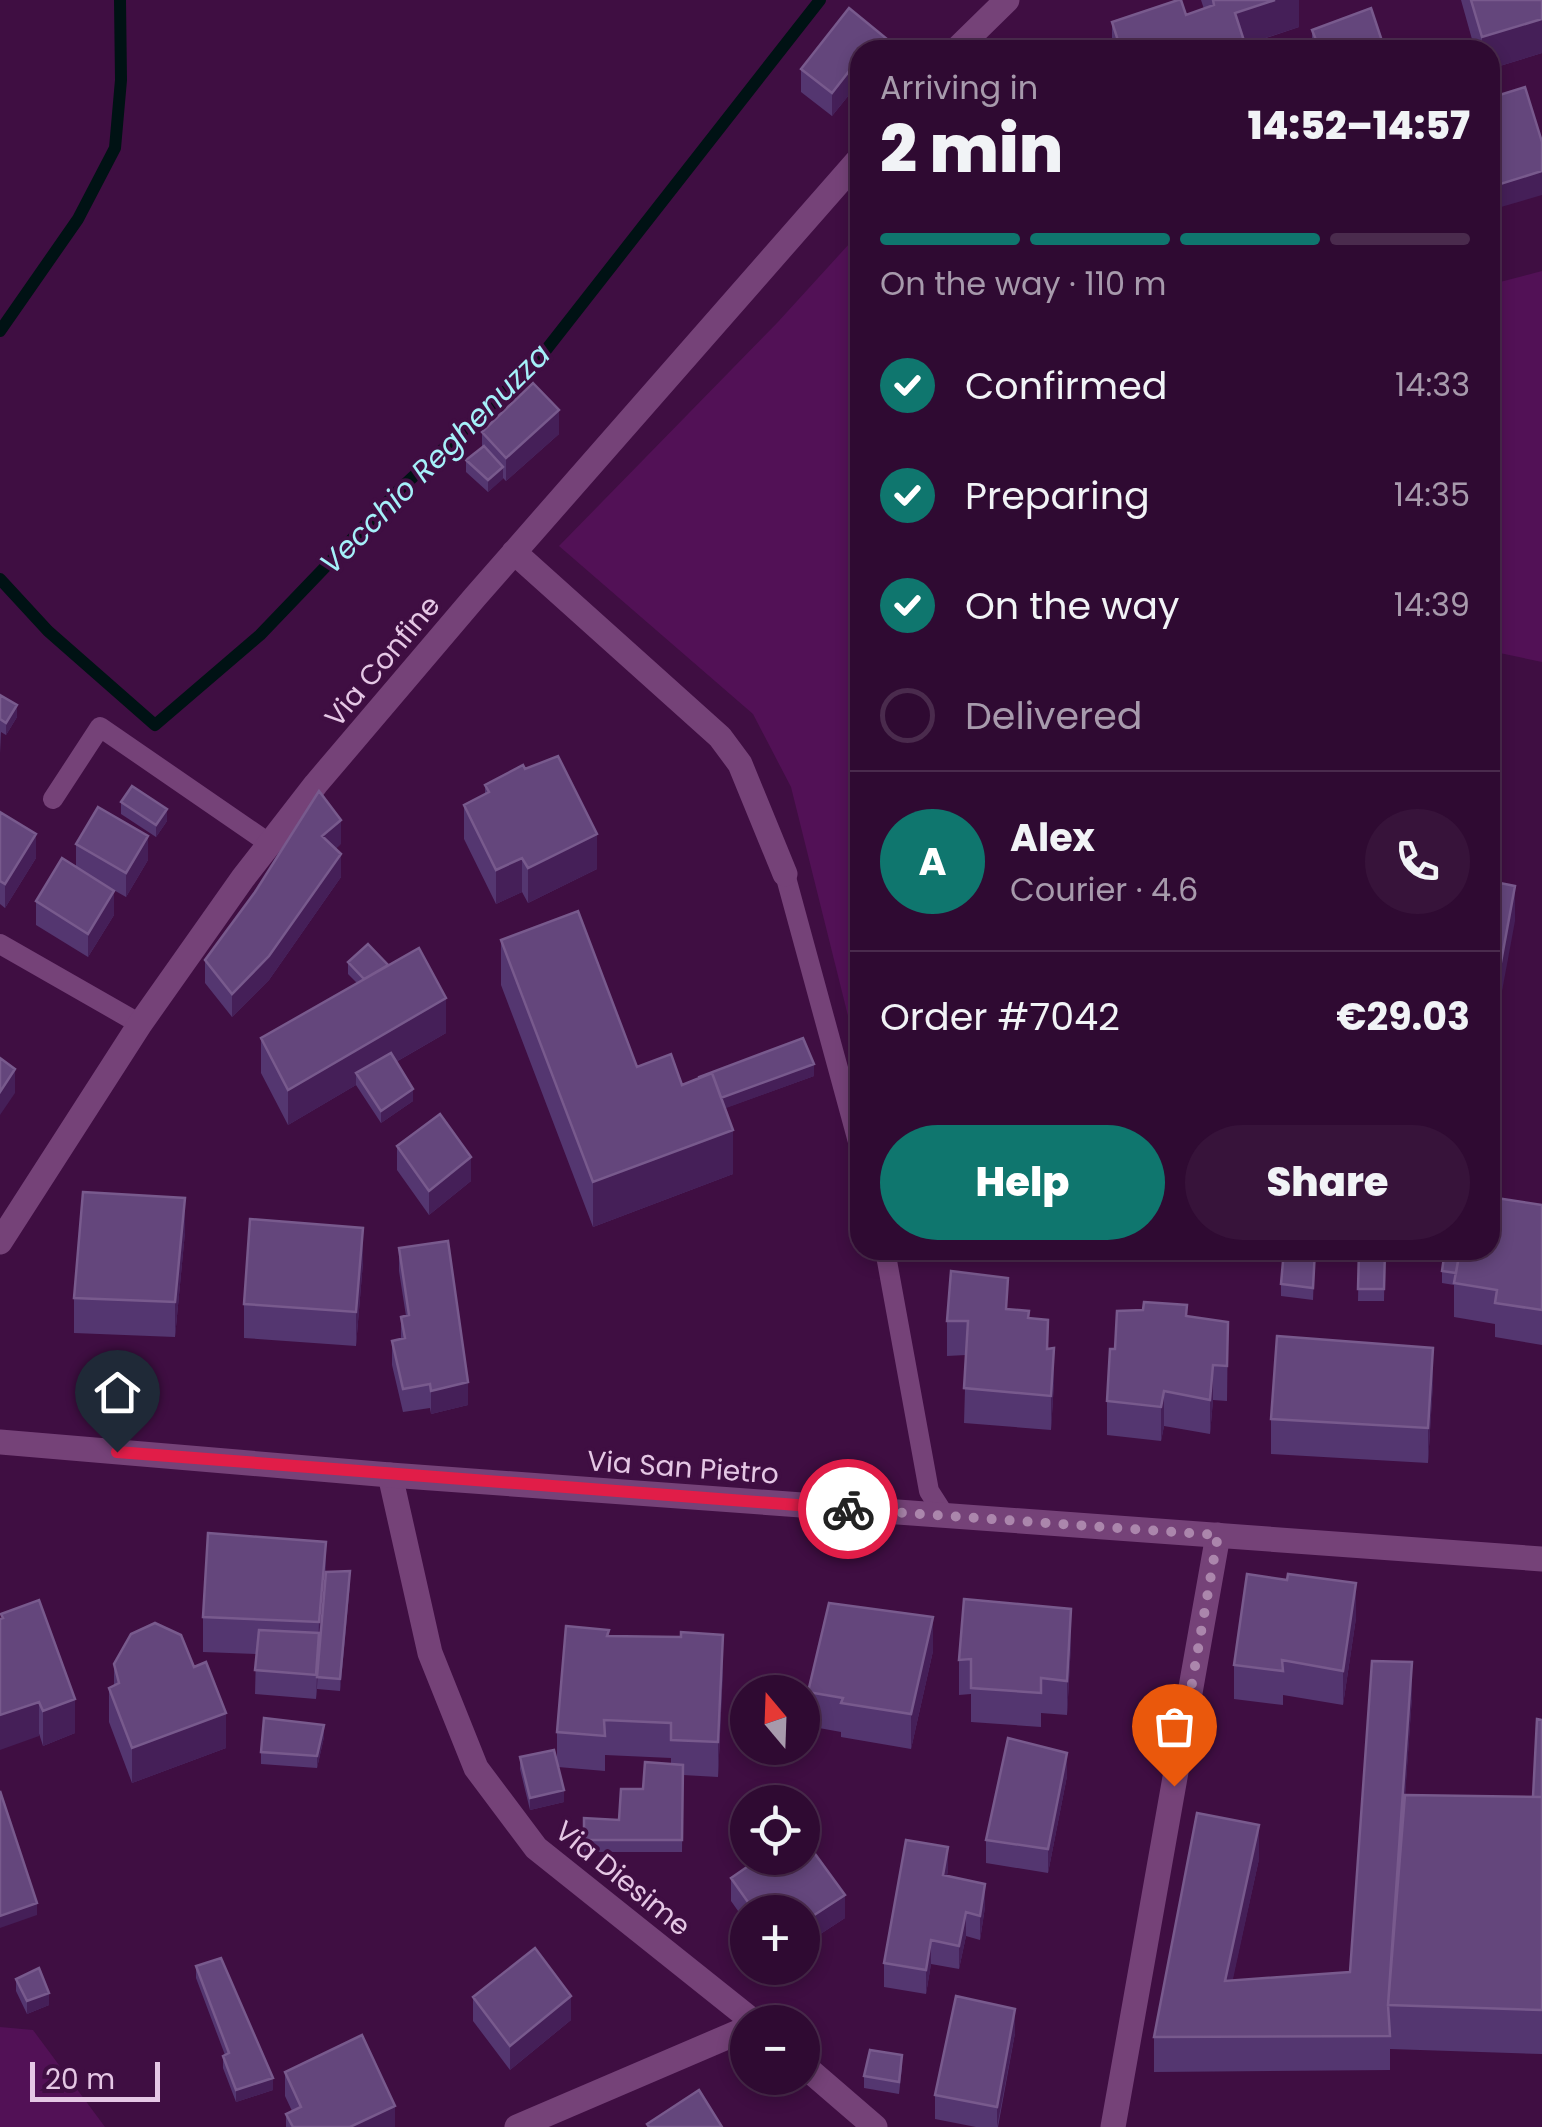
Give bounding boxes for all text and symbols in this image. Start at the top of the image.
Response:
text: Arriving in [880,65,1038,110]
text: 14:52–14:57 [1248,99,1470,152]
text: 2 min [880,104,1063,195]
text: On the way · 110 m [880,261,1167,306]
water label: Vecchio Reghenuzza [310,334,560,584]
icon: check [880,358,935,413]
text: Confirmed [965,359,1167,412]
text: 14:33 [1395,362,1470,407]
icon: check [880,468,935,523]
text: Preparing [965,469,1150,522]
text: 14:35 [1394,472,1470,517]
icon: check [880,578,935,633]
text: On the way [965,579,1179,632]
text: 14:39 [1394,582,1470,627]
street label: Via Confine [316,587,449,736]
text: Delivered [965,689,1142,742]
button: phone [1365,809,1470,914]
text: Alex [1010,811,1095,864]
text: A [918,835,947,888]
text: Courier · 4.6 [1010,867,1198,912]
text: Order #7042 [880,990,1120,1043]
text: €29.03 [1336,990,1470,1043]
button: Help [880,1125,1165,1240]
button: Share [1185,1125,1470,1240]
pin [75,1350,160,1453]
icon: home [90,1365,145,1420]
street label: Via San Pietro [586,1441,780,1494]
courier [798,1459,898,1559]
icon: bike [821,1482,876,1537]
north arrow [730,1675,820,1765]
map controls [730,1675,820,2095]
pin [1132,1684,1217,1787]
icon: bag [1147,1699,1202,1754]
button: locate [730,1785,820,1875]
street label: Via Diesime [547,1812,699,1945]
button: + [730,1895,820,1985]
button: − [730,2005,820,2095]
scale bar [30,2057,160,2102]
text: 20 m [45,2060,115,2099]

